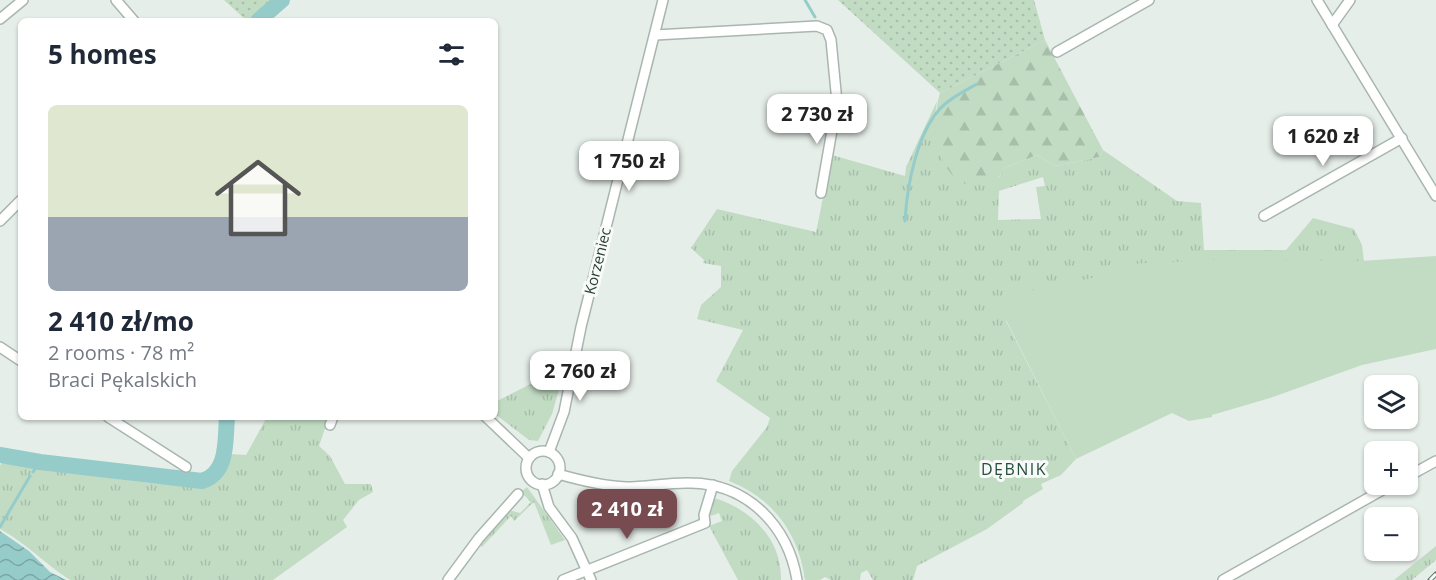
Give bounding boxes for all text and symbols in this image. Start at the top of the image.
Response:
text: 5 homes [48,36,157,72]
icon: filters [435,38,468,71]
pin: 2 730 zł [755,94,879,145]
text: 2 730 zł [781,100,853,127]
pin: 1 620 zł [1261,116,1385,167]
text: 1 620 zł [1287,122,1359,149]
pin: 1 750 zł [567,141,691,192]
icon: home [204,144,312,252]
text: 1 750 zł [593,147,665,174]
street label: Korzeniec [579,225,615,297]
text: 2 410 zł/mo [48,303,194,339]
text: 2 rooms · 78 m² [48,339,194,366]
pin: 2 760 zł [518,351,642,402]
text: 2 760 zł [544,357,616,384]
text: Braci Pękalskich [48,366,197,393]
map controls [1364,375,1418,561]
button: layers [1364,375,1418,429]
button: + [1364,441,1418,495]
district label: DĘBNIK [981,458,1047,480]
pin: 2 410 zł [565,489,689,540]
text: 2 410 zł [591,495,663,522]
button: − [1364,507,1418,561]

